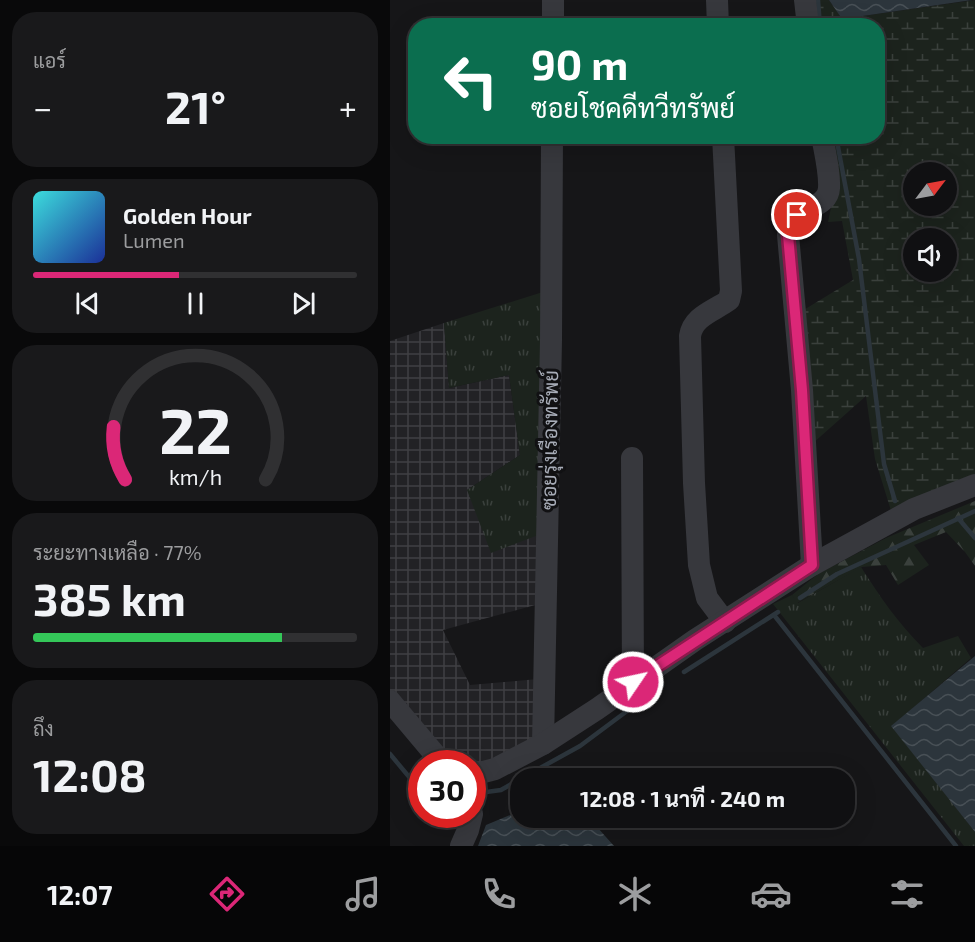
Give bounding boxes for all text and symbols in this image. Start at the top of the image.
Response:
text: 90 m [531,38,628,88]
icon: left [432,42,510,120]
text: แอร์ [33,48,66,72]
text: 21° [165,79,226,133]
text: − [33,87,52,127]
text: + [339,87,357,127]
text: ซอยโชคดีทวีทรัพย์ [531,91,735,123]
north arrow [903,162,957,216]
map controls [903,162,957,282]
pin [771,189,822,240]
icon: arrive [780,198,813,231]
text: Golden Hour [123,202,252,228]
text: Lumen [123,228,185,252]
button: sound [903,228,957,282]
icon: previous [71,287,104,320]
icon: pause [179,287,212,320]
icon: next [287,287,320,320]
street label: ซอยรุ่งเรืองทรัพย์ [535,370,565,510]
text: 22 [159,392,231,467]
text: km/h [168,464,222,489]
text: ระยะทางเหลือ · 77% [33,540,202,564]
text: 385 km [33,571,186,625]
position arrow [601,650,665,714]
text: ถึง [33,716,54,740]
text: 12:08 [33,747,147,801]
speed limit sign: 30 [408,750,486,828]
text: 12:08 · 1 นาที · 240 m [580,785,785,811]
icon: directions [206,873,248,915]
icon: music [342,873,384,915]
icon: phone [478,873,520,915]
icon: climate [614,873,656,915]
icon: car [750,873,792,915]
icon: filters [886,873,928,915]
text: 12:07 [47,878,113,910]

